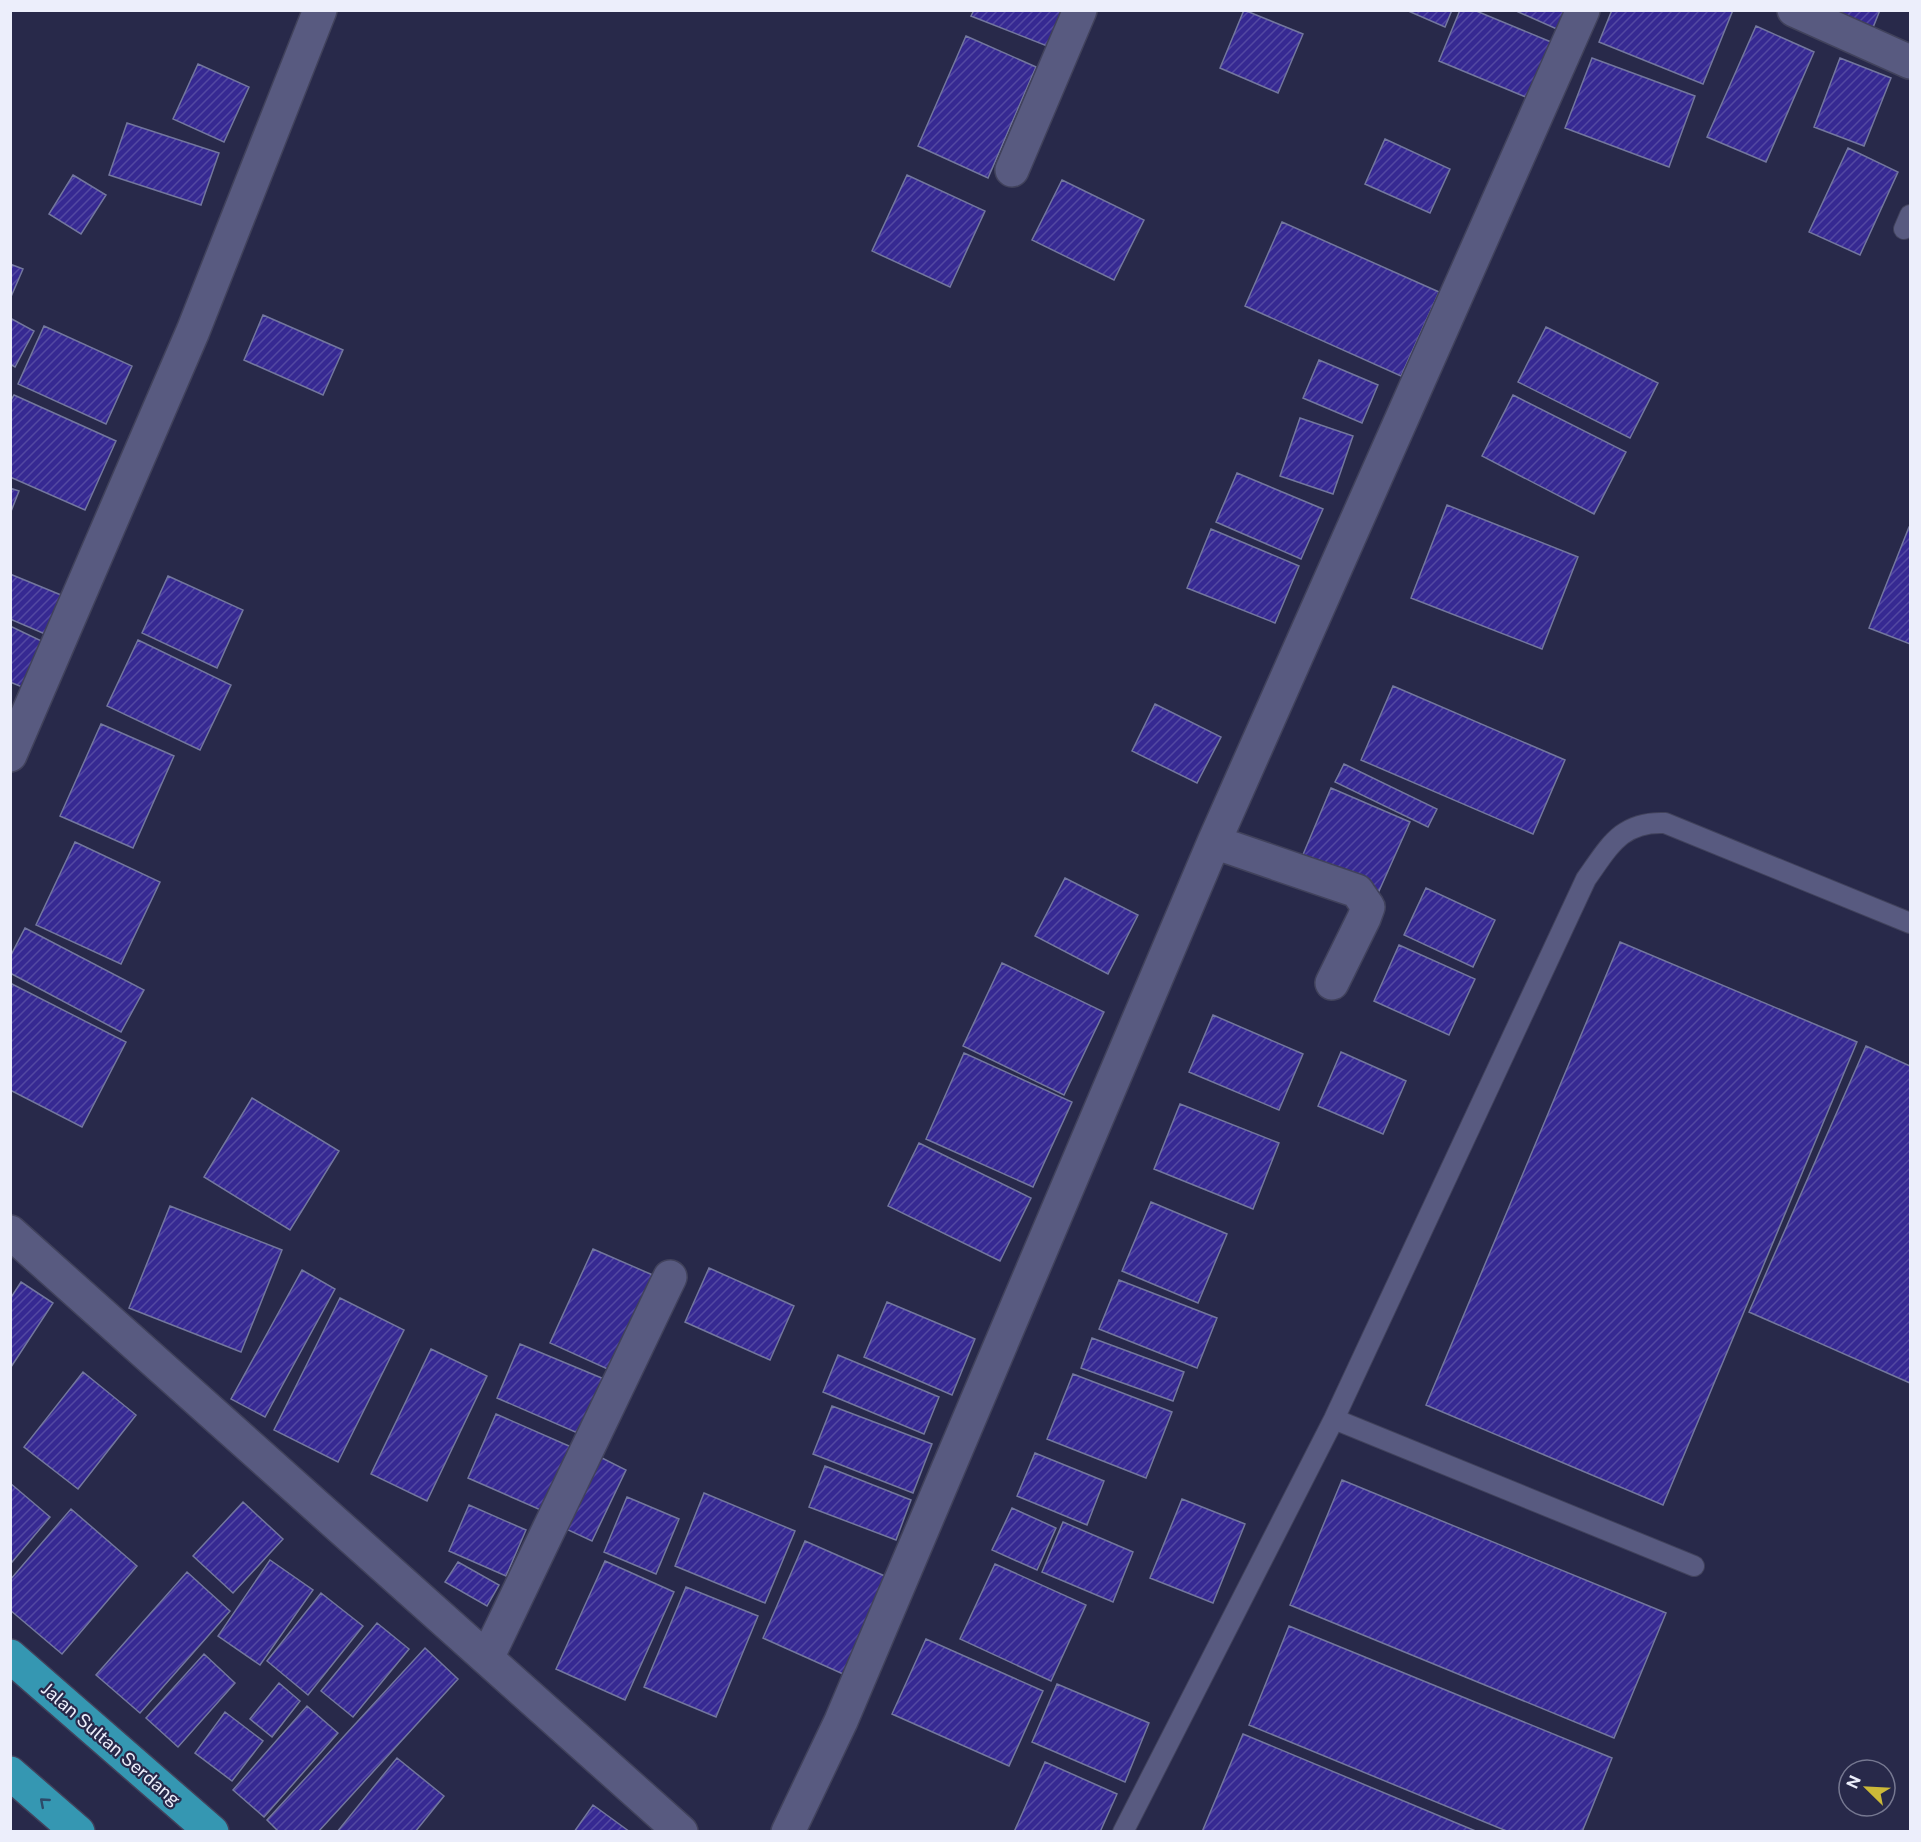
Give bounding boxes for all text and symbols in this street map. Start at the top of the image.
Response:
street label: Jalan Sultan Serdang [37,1678,185,1810]
north arrow [1837,1758,1897,1818]
text: N [1843,1773,1865,1792]
one-way arrow [40,1798,51,1809]

